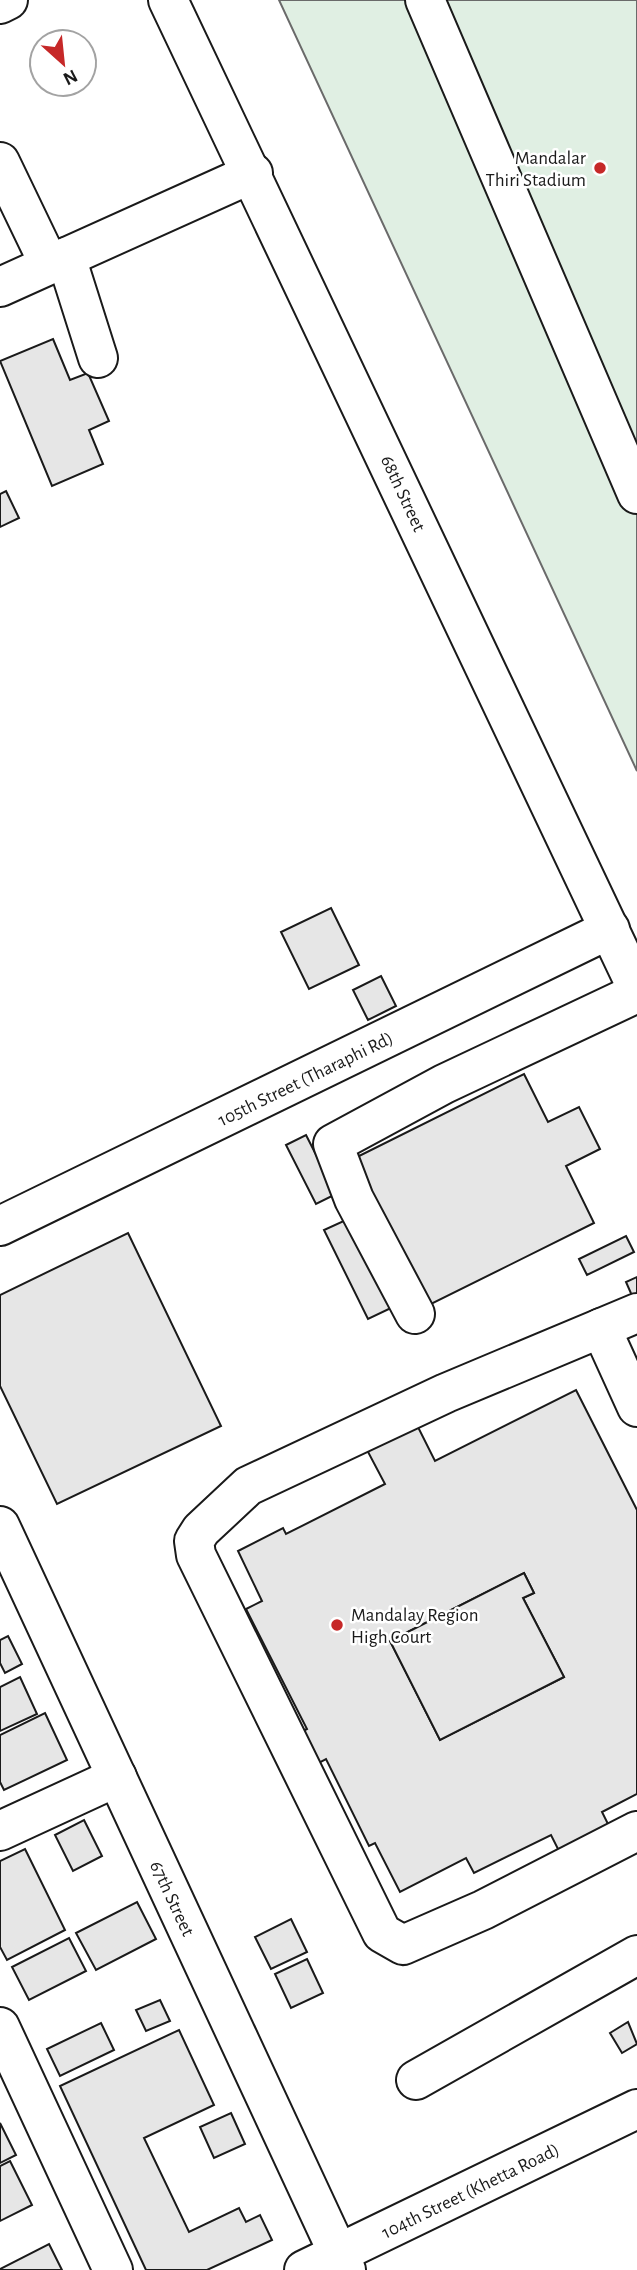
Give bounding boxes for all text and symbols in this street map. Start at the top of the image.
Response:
north arrow [28,28,98,98]
text: N [60,65,80,88]
place label: Mandalar Thiri Stadium [486,149,586,190]
marker: Mandalar Thiri Stadium [592,160,608,176]
street label: 68th Street [377,453,429,535]
street label: 105th Street (Tharaphi Rd) [215,1029,396,1130]
place label: Mandalay Region High Court [351,1606,479,1647]
marker: Mandalay Region High Court [329,1617,345,1633]
street label: 67th Street [146,1858,197,1939]
street label: 104th Street (Khetta Road) [379,2140,562,2243]

